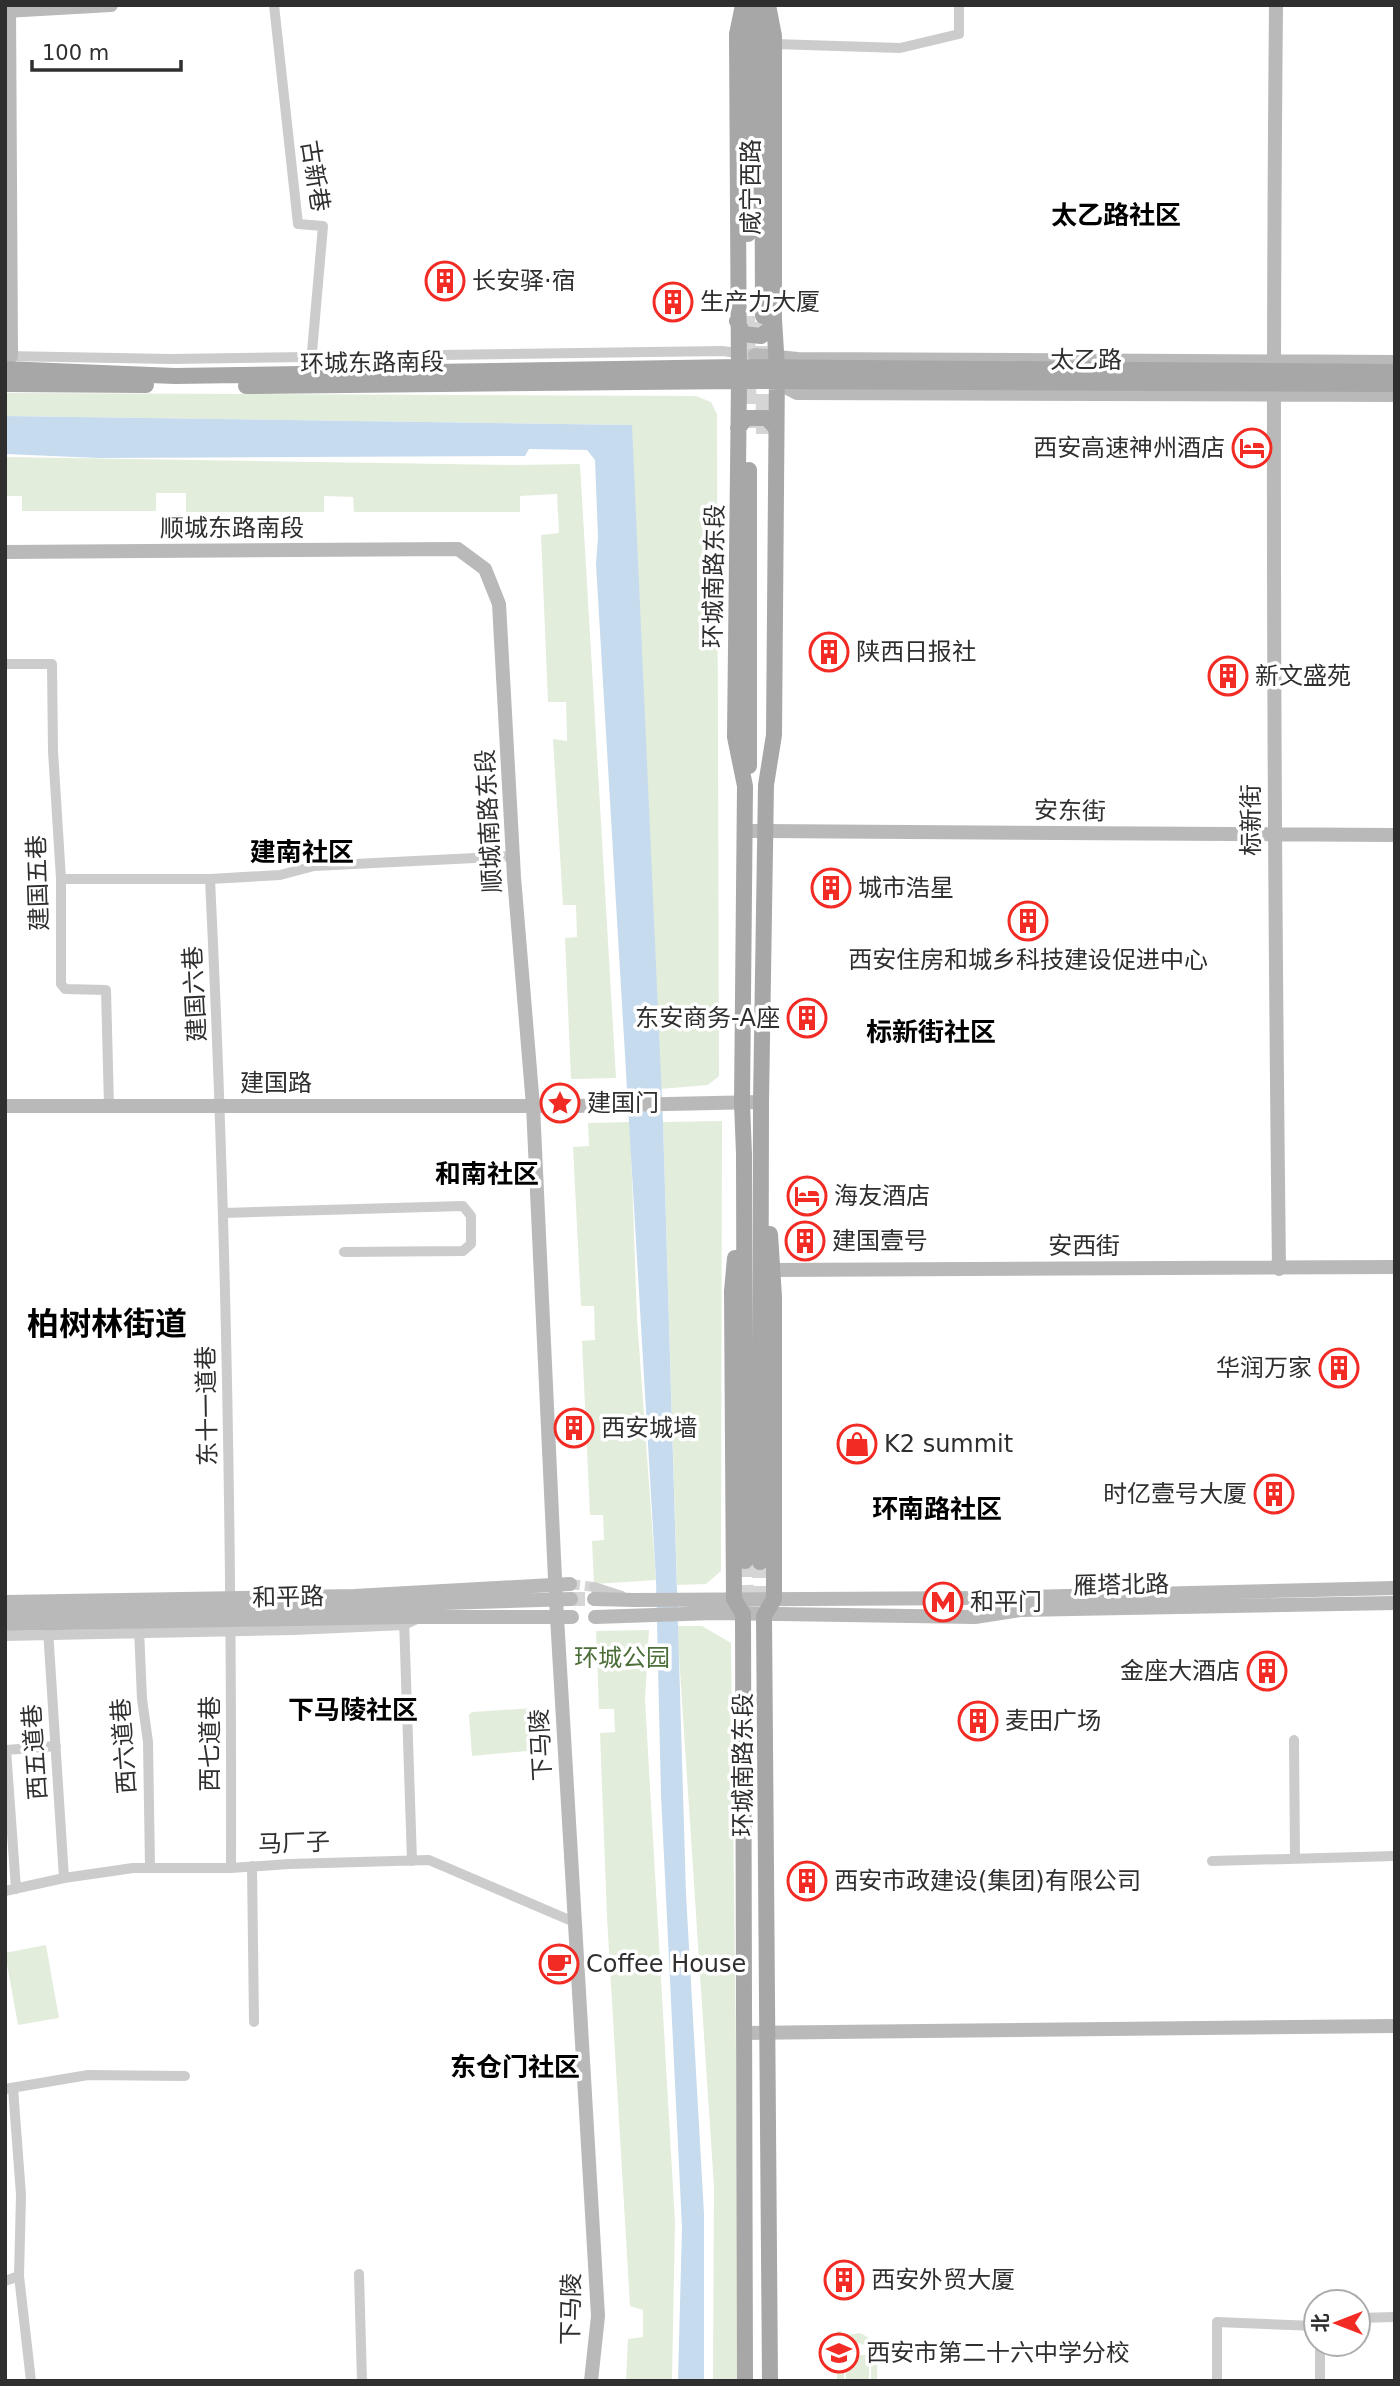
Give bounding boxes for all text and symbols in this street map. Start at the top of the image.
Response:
scale bar [32,28,180,72]
text: 100 m [42,41,109,65]
street label: 古新巷 [296,138,334,214]
street label: 咸宁西路 [737,139,765,235]
district label: 太乙路社区 [1051,200,1181,230]
building icon: 长安驿·宿 [424,260,466,302]
place label: 长安驿·宿 [472,267,576,295]
building icon: 生产力大厦 [652,281,694,323]
place label: 生产力大厦 [700,288,820,316]
street label: 太乙路 [1050,346,1122,374]
street label: 环城东路南段 [300,348,444,378]
hotel icon: 西安高速神州酒店 [1231,427,1273,469]
place label: 西安高速神州酒店 [1033,434,1225,462]
street label: 环城南路东段 [699,504,729,648]
street label: 顺城东路南段 [160,514,304,542]
building icon: 陕西日报社 [808,631,850,673]
place label: 陕西日报社 [856,638,976,666]
building icon: 新文盛苑 [1207,655,1249,697]
place label: 新文盛苑 [1255,662,1351,690]
street label: 顺城南路东段 [471,748,507,894]
street label: 标新街 [1237,784,1265,856]
street label: 安东街 [1034,796,1106,826]
street label: 建国五巷 [22,835,54,931]
district label: 建南社区 [250,837,354,867]
building icon: 城市浩星 [810,867,852,909]
place label: 城市浩星 [858,874,954,902]
building icon: 西安住房和城乡科技建设促进中心 [1007,900,1049,942]
street label: 建国六巷 [179,945,211,1043]
place label: 西安住房和城乡科技建设促进中心 [848,946,1208,974]
building icon: 东安商务-A座 [786,997,828,1039]
place label: 东安商务-A座 [635,1004,780,1032]
district label: 标新街社区 [866,1017,996,1047]
street label: 建国路 [240,1069,312,1097]
place icon: 建国门 [539,1082,581,1124]
place label: 建国门 [587,1089,659,1117]
district label: 和南社区 [435,1159,539,1189]
hotel icon: 海友酒店 [786,1175,828,1217]
place label: 海友酒店 [834,1182,930,1210]
building icon: 建国壹号 [784,1220,826,1262]
place label: 建国壹号 [832,1227,928,1255]
street label: 安西街 [1048,1232,1120,1260]
district label: 柏树林街道 [27,1305,187,1343]
street label: 东十一道巷 [192,1346,222,1466]
building icon: 华润万家 [1318,1347,1360,1389]
place label: 华润万家 [1216,1354,1312,1382]
building icon: 西安城墙 [553,1407,595,1449]
place label: 西安城墙 [601,1414,697,1442]
shop icon: K2 summit [836,1423,878,1465]
place label: K2 summit [884,1430,1013,1458]
building icon: 时亿壹号大厦 [1253,1473,1295,1515]
place label: 时亿壹号大厦 [1103,1480,1247,1508]
district label: 环南路社区 [872,1494,1002,1524]
street label: 雁塔北路 [1073,1570,1169,1600]
metro station icon: 和平门 [922,1581,964,1623]
street label: 和平路 [252,1582,324,1612]
place label: 和平门 [970,1588,1042,1616]
park label: 环城公园 [574,1644,670,1672]
building icon: 金座大酒店 [1246,1650,1288,1692]
place label: 金座大酒店 [1120,1657,1240,1685]
street label: 环城南路东段 [729,1693,757,1837]
district label: 下马陵社区 [288,1695,418,1725]
street label: 西七道巷 [196,1696,224,1792]
street label: 西六道巷 [107,1697,141,1795]
building icon: 麦田广场 [957,1700,999,1742]
street label: 西五道巷 [18,1703,52,1801]
place label: 麦田广场 [1005,1707,1101,1735]
street label: 下马陵 [525,1708,557,1782]
street label: 马厂子 [258,1828,330,1858]
building icon: 西安市政建设(集团)有限公司 [786,1860,828,1902]
place label: 西安市政建设(集团)有限公司 [834,1867,1141,1895]
cafe icon: Coffee House [538,1943,580,1985]
place label: Coffee House [586,1950,746,1978]
district label: 东仓门社区 [450,2052,580,2082]
building icon: 西安外贸大厦 [823,2259,865,2301]
place label: 西安外贸大厦 [871,2266,1015,2294]
street label: 下马陵 [556,2273,586,2345]
north arrow [1302,2288,1372,2358]
text: 北 [1309,2313,1331,2333]
school or university icon: 西安市第二十六中学分校 [818,2332,860,2374]
place label: 西安市第二十六中学分校 [866,2339,1130,2367]

